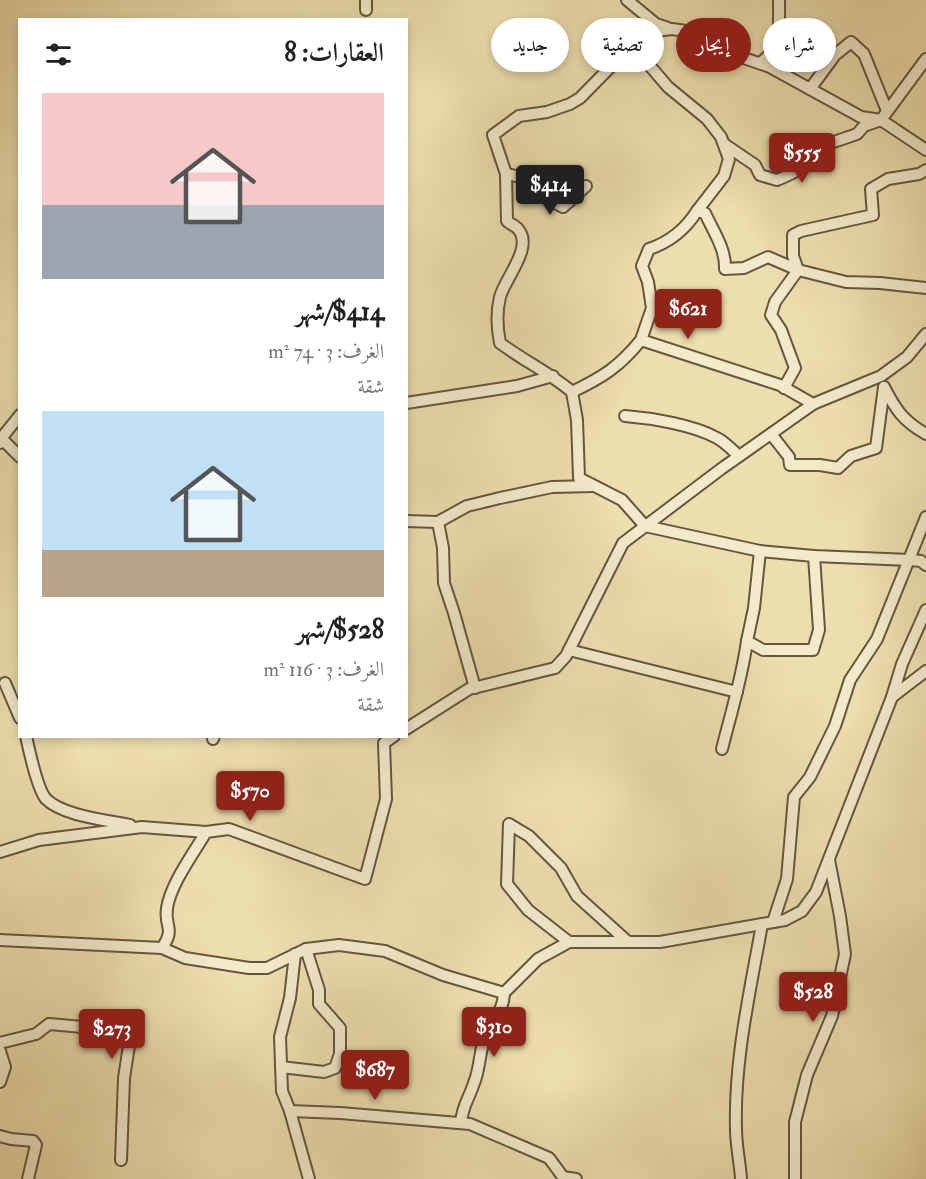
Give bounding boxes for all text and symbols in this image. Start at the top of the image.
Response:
chip: جديد [491,18,569,72]
chip: تصفية [581,18,664,72]
chip: إيجار [676,18,751,72]
chip: شراء [763,18,836,72]
text: العقارات: 8 [284,37,384,69]
icon: filters [42,38,75,71]
icon: home [159,132,267,240]
pin: $555 [766,133,838,184]
text: $555 [783,140,821,165]
pin: $414 [514,165,586,216]
text: $414 [530,172,570,197]
pin: $621 [652,289,724,340]
text: $414/شهر [295,296,384,328]
text: $621 [669,296,707,321]
text: الغرف: 3 · 74 m² [268,339,384,364]
text: شقة [358,374,384,399]
icon: home [159,450,267,558]
text: $528/شهر [296,614,384,646]
text: الغرف: 3 · 116 m² [263,657,384,682]
text: شقة [358,692,384,717]
pin: $570 [214,771,286,822]
text: $570 [230,778,270,803]
pin: $528 [777,972,849,1023]
text: $528 [793,979,833,1004]
pin: $310 [458,1007,530,1058]
pin: $273 [76,1009,148,1060]
text: $310 [476,1014,512,1039]
text: $273 [93,1016,131,1041]
pin: $687 [339,1050,411,1101]
text: $687 [355,1057,395,1082]

